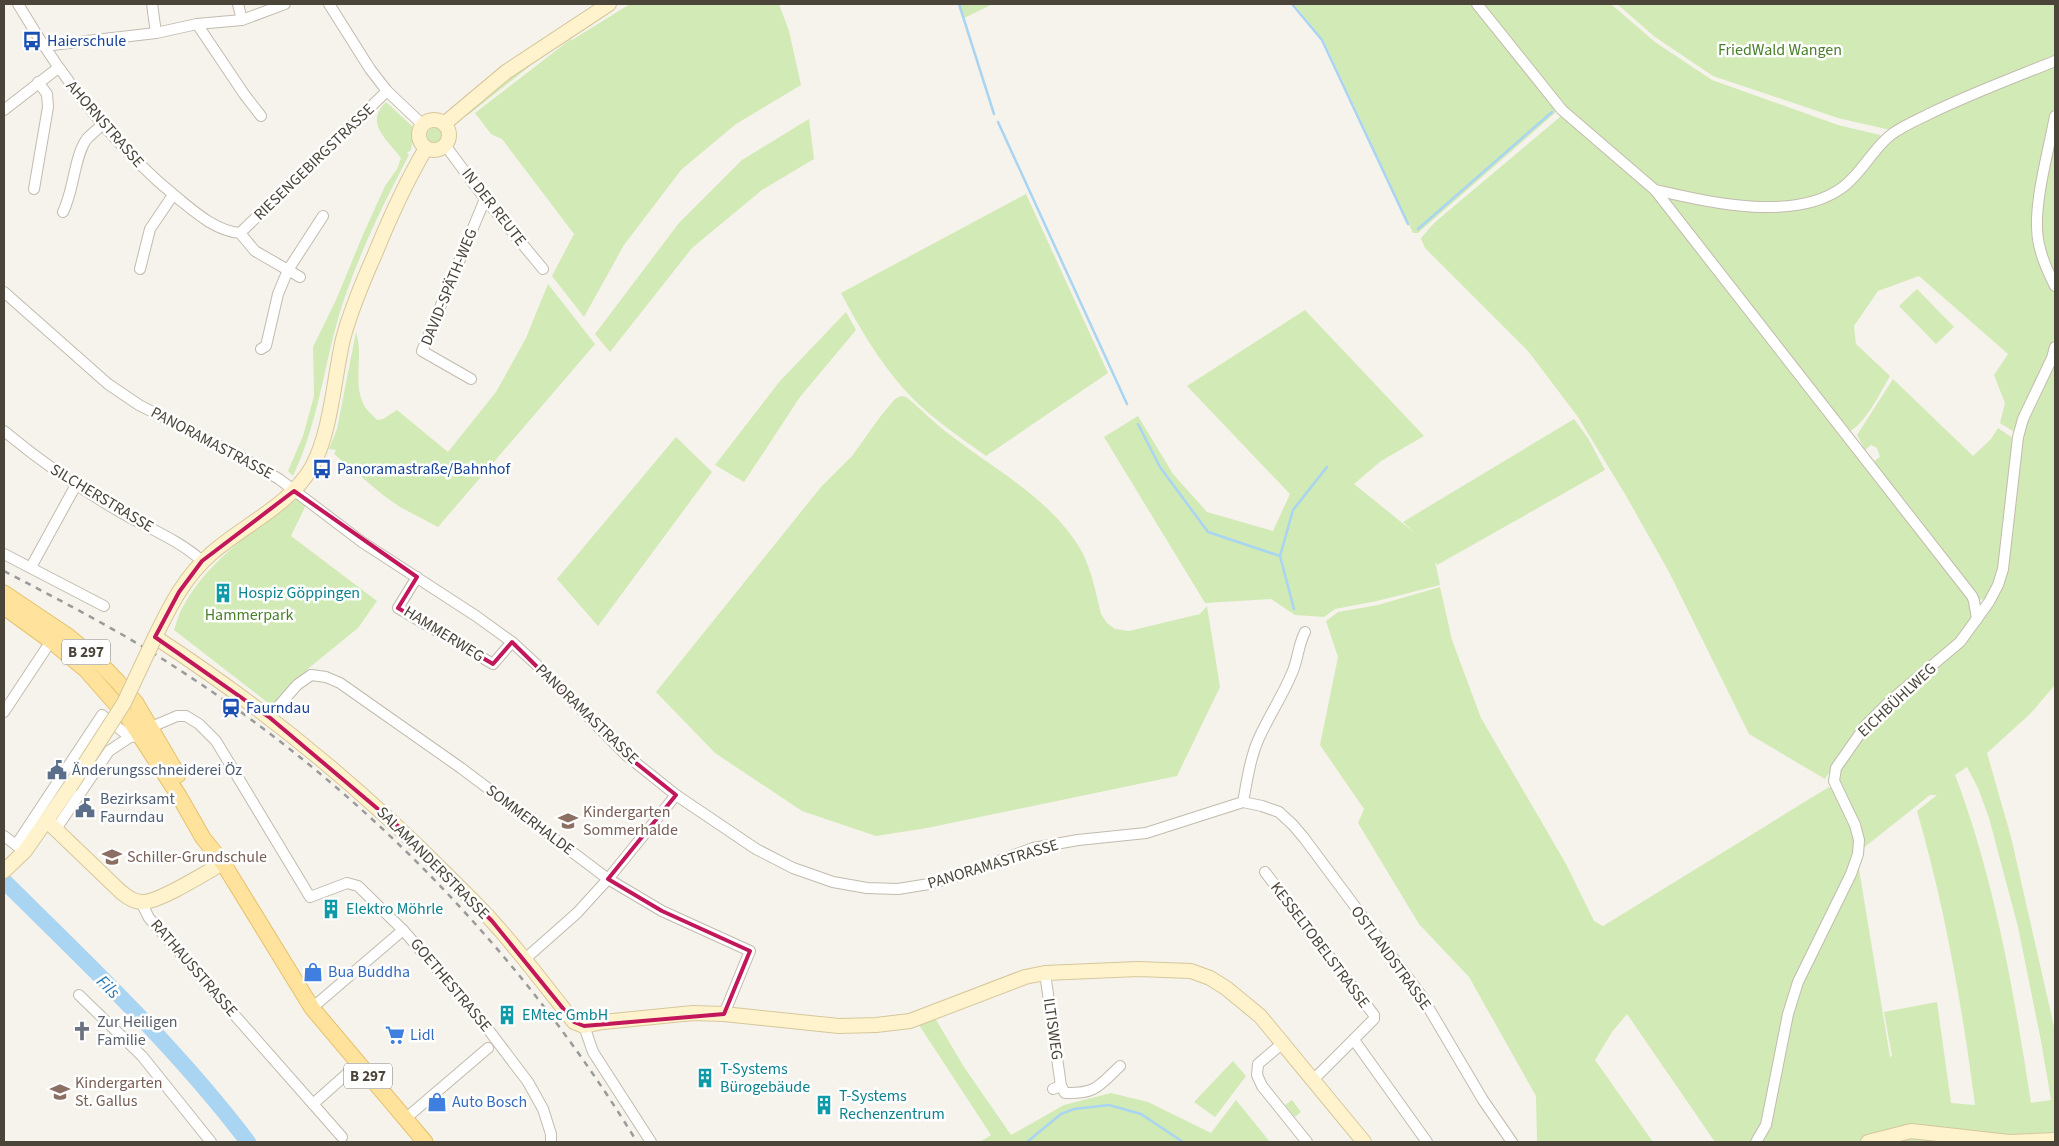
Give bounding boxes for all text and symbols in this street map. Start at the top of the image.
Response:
bus stop icon: Haierschule [21,30,43,52]
place label: Haierschule [47,30,126,52]
park label: FriedWald Wangen [1718,39,1842,61]
street label: AHORNSTRASSE [61,76,149,172]
street label: RIESENGEBIRGSTRASSE [249,99,379,225]
street label: IN DER REUTE [457,164,531,250]
street label: DAVID-SPÄTH-WEG [415,225,483,349]
street label: PANORAMASTRASSE [147,401,277,485]
street label: SILCHERSTRASSE [46,458,158,538]
bus stop icon: Panoramastraße/Bahnhof [311,458,333,480]
place label: Panoramastraße/Bahnhof [337,458,511,480]
building icon: Hospiz Göppingen [212,582,234,604]
place label: Hospiz Göppingen [238,582,360,604]
street label: HAMMERWEG [400,601,488,667]
park label: Hammerpark [205,604,293,626]
road number: B 297 [62,640,110,664]
street label: EICHBÜHLWEG [1853,658,1941,742]
street label: PANORAMASTRASSE [530,659,644,769]
station icon: Faurndau [220,697,242,719]
place label: Faurndau [246,697,310,719]
public building icon: Änderungsschneiderei Öz [46,759,68,781]
place label: Änderungsschneiderei Öz [72,759,242,781]
street label: SOMMERHALDE [481,780,579,860]
place label: Bezirksamt Faurndau [100,788,176,828]
public building icon: Bezirksamt Faurndau [74,797,96,819]
place label: Kindergarten Sommerhalde [583,801,678,841]
street label: SALAMANDERSTRASSE [372,802,494,924]
school or university icon: Kindergarten Sommerhalde [557,810,579,832]
street label: PANORAMASTRASSE [925,834,1061,894]
school or university icon: Schiller-Grundschule [101,846,123,868]
place label: Schiller-Grundschule [127,846,267,868]
street label: KESSELTOBELSTRASSE [1265,877,1375,1013]
building icon: Elektro Möhrle [320,898,342,920]
place label: Elektro Möhrle [346,898,443,920]
street label: OSTLANDSTRASSE [1346,901,1436,1015]
street label: RATHAUSSTRASSE [145,915,243,1021]
street label: GOETHESTRASSE [405,933,497,1037]
shop icon: Bua Buddha [302,961,324,983]
place label: Bua Buddha [328,961,410,983]
water label: Fils [91,970,125,1004]
street label: ILTISWEG [1038,997,1068,1061]
building icon: EMtec GmbH [496,1004,518,1026]
place label: EMtec GmbH [522,1004,608,1026]
place label: Zur Heiligen Familie [97,1011,178,1051]
church icon: Zur Heiligen Familie [71,1020,93,1042]
supermarket icon: Lidl [384,1024,406,1046]
place label: Lidl [410,1024,435,1046]
place label: T-Systems Bürogebäude [720,1058,810,1098]
road number: B 297 [344,1064,392,1088]
building icon: T-Systems Bürogebäude [694,1067,716,1089]
place label: Kindergarten St. Gallus [75,1072,162,1112]
school or university icon: Kindergarten St. Gallus [49,1081,71,1103]
place label: T-Systems Rechenzentrum [839,1085,945,1125]
shop icon: Auto Bosch [426,1091,448,1113]
place label: Auto Bosch [452,1091,527,1113]
building icon: T-Systems Rechenzentrum [813,1094,835,1116]

